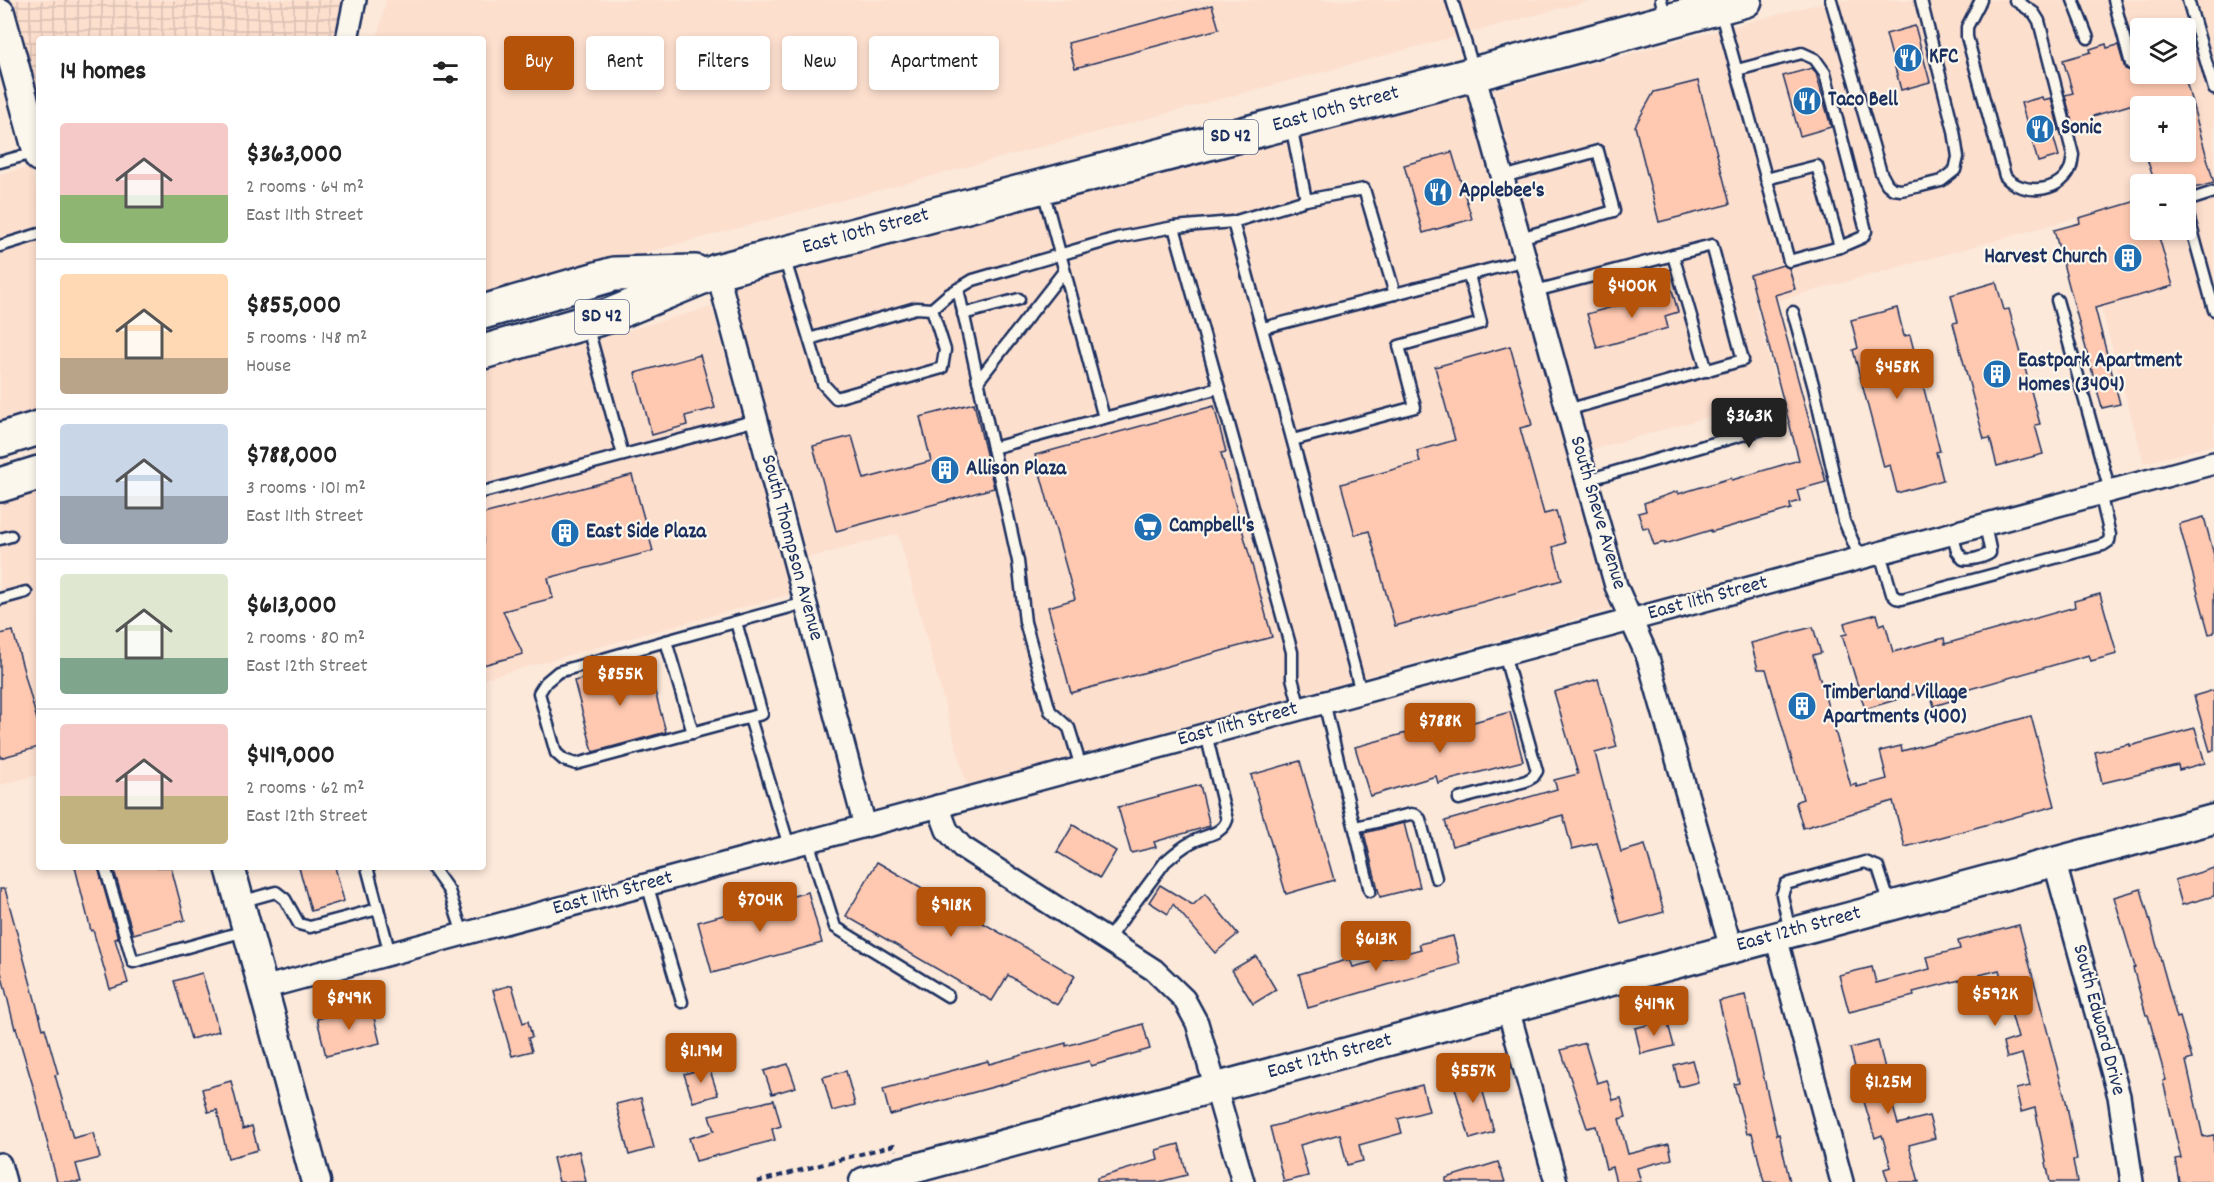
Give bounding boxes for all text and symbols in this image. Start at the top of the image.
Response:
map controls [2130,18,2196,240]
button: layers [2130,18,2196,84]
chip: Buy [504,36,574,90]
chip: Rent [586,36,664,90]
chip: Filters [676,36,770,90]
chip: New [782,36,857,90]
chip: Apartment [869,36,999,90]
restaurant icon: KFC [1892,42,1924,74]
place label: KFC [1929,43,1959,73]
text: 14 homes [60,54,146,91]
icon: filters [429,56,462,89]
street label: East 10th Street [1269,79,1403,141]
restaurant icon: Taco Bell [1791,85,1823,117]
place label: Taco Bell [1828,86,1899,116]
button: + [2130,96,2196,162]
restaurant icon: Sonic [2024,113,2056,145]
place label: Sonic [2061,114,2102,144]
road number: SD 42 [1204,120,1258,154]
text: $363,000 [246,137,342,174]
icon: home [108,147,180,219]
text: 2 rooms · 64 m² [246,174,364,202]
button: − [2130,174,2196,240]
restaurant icon: Applebee's [1422,176,1454,208]
place label: Applebee's [1459,177,1545,207]
street label: East 10th Street [799,201,933,263]
text: East 11th Street [246,202,363,230]
building icon: Harvest Church [2112,242,2144,274]
place label: Harvest Church [1984,243,2107,273]
pin: $400K [1590,268,1674,319]
text: $400K [1607,273,1657,301]
text: $855,000 [246,288,341,325]
icon: home [108,298,180,370]
road number: SD 42 [575,300,629,334]
text: 5 rooms · 148 m² [246,325,367,353]
place label: Eastpark Apartment Homes (3404) [2018,347,2183,401]
pin: $458K [1855,349,1939,400]
text: House [246,353,291,381]
text: $458K [1875,354,1919,382]
building icon: Eastpark Apartment Homes (3404) [1981,358,2013,390]
pin: $363K [1707,398,1791,449]
text: $363K [1726,403,1772,431]
street label: South Sneve Avenue [1561,433,1633,593]
text: $788,000 [246,438,337,475]
icon: home [108,448,180,520]
street label: South Thompson Avenue [752,452,830,644]
building icon: Allison Plaza [929,454,961,486]
place label: Allison Plaza [966,455,1067,485]
text: 3 rooms · 101 m² [246,475,366,503]
text: East 11th Street [246,503,363,531]
supermarket icon: Campbell's [1132,511,1164,543]
place label: Campbell's [1169,512,1255,542]
building icon: East Side Plaza [549,517,581,549]
place label: East Side Plaza [586,518,707,548]
street label: East 11th Street [1645,569,1772,629]
text: $613,000 [246,588,337,625]
icon: home [108,598,180,670]
text: 2 rooms · 80 m² [246,625,365,653]
text: East 12th Street [246,653,368,681]
pin: $855K [578,656,662,707]
text: $855K [597,661,643,689]
place label: Timberland Village Apartments (400) [1823,679,1967,733]
building icon: Timberland Village Apartments (400) [1786,690,1818,722]
street label: East 11th Street [1175,695,1302,755]
pin: $788K [1398,703,1482,754]
text: $788K [1418,708,1462,736]
text: $419,000 [246,738,335,775]
icon: home [108,748,180,820]
text: 2 rooms · 62 m² [246,775,365,803]
text: East 12th Street [246,803,368,831]
street label: East 11th Street [550,864,677,924]
pin: $704K [718,882,802,933]
text: $704K [737,887,783,915]
pin: $918K [909,887,993,938]
text: $918K [931,892,971,920]
street label: East 12th Street [1733,899,1865,961]
pin: $613K [1334,921,1418,972]
text: $613K [1355,926,1397,954]
street label: South Edward Drive [2063,941,2133,1099]
pin: $592K [1953,976,2037,1027]
pin: $849K [307,980,391,1031]
text: $592K [1972,981,2018,1009]
text: $849K [327,985,371,1013]
pin: $419K [1612,986,1696,1037]
text: $419K [1633,991,1675,1019]
street label: East 12th Street [1264,1026,1396,1088]
pin: $1.19M [652,1033,750,1084]
text: $1.19M [679,1038,723,1066]
pin: $557K [1431,1053,1515,1104]
text: $557K [1450,1058,1496,1086]
pin: $1.25M [1839,1064,1937,1115]
text: $1.25M [1864,1069,1912,1097]

